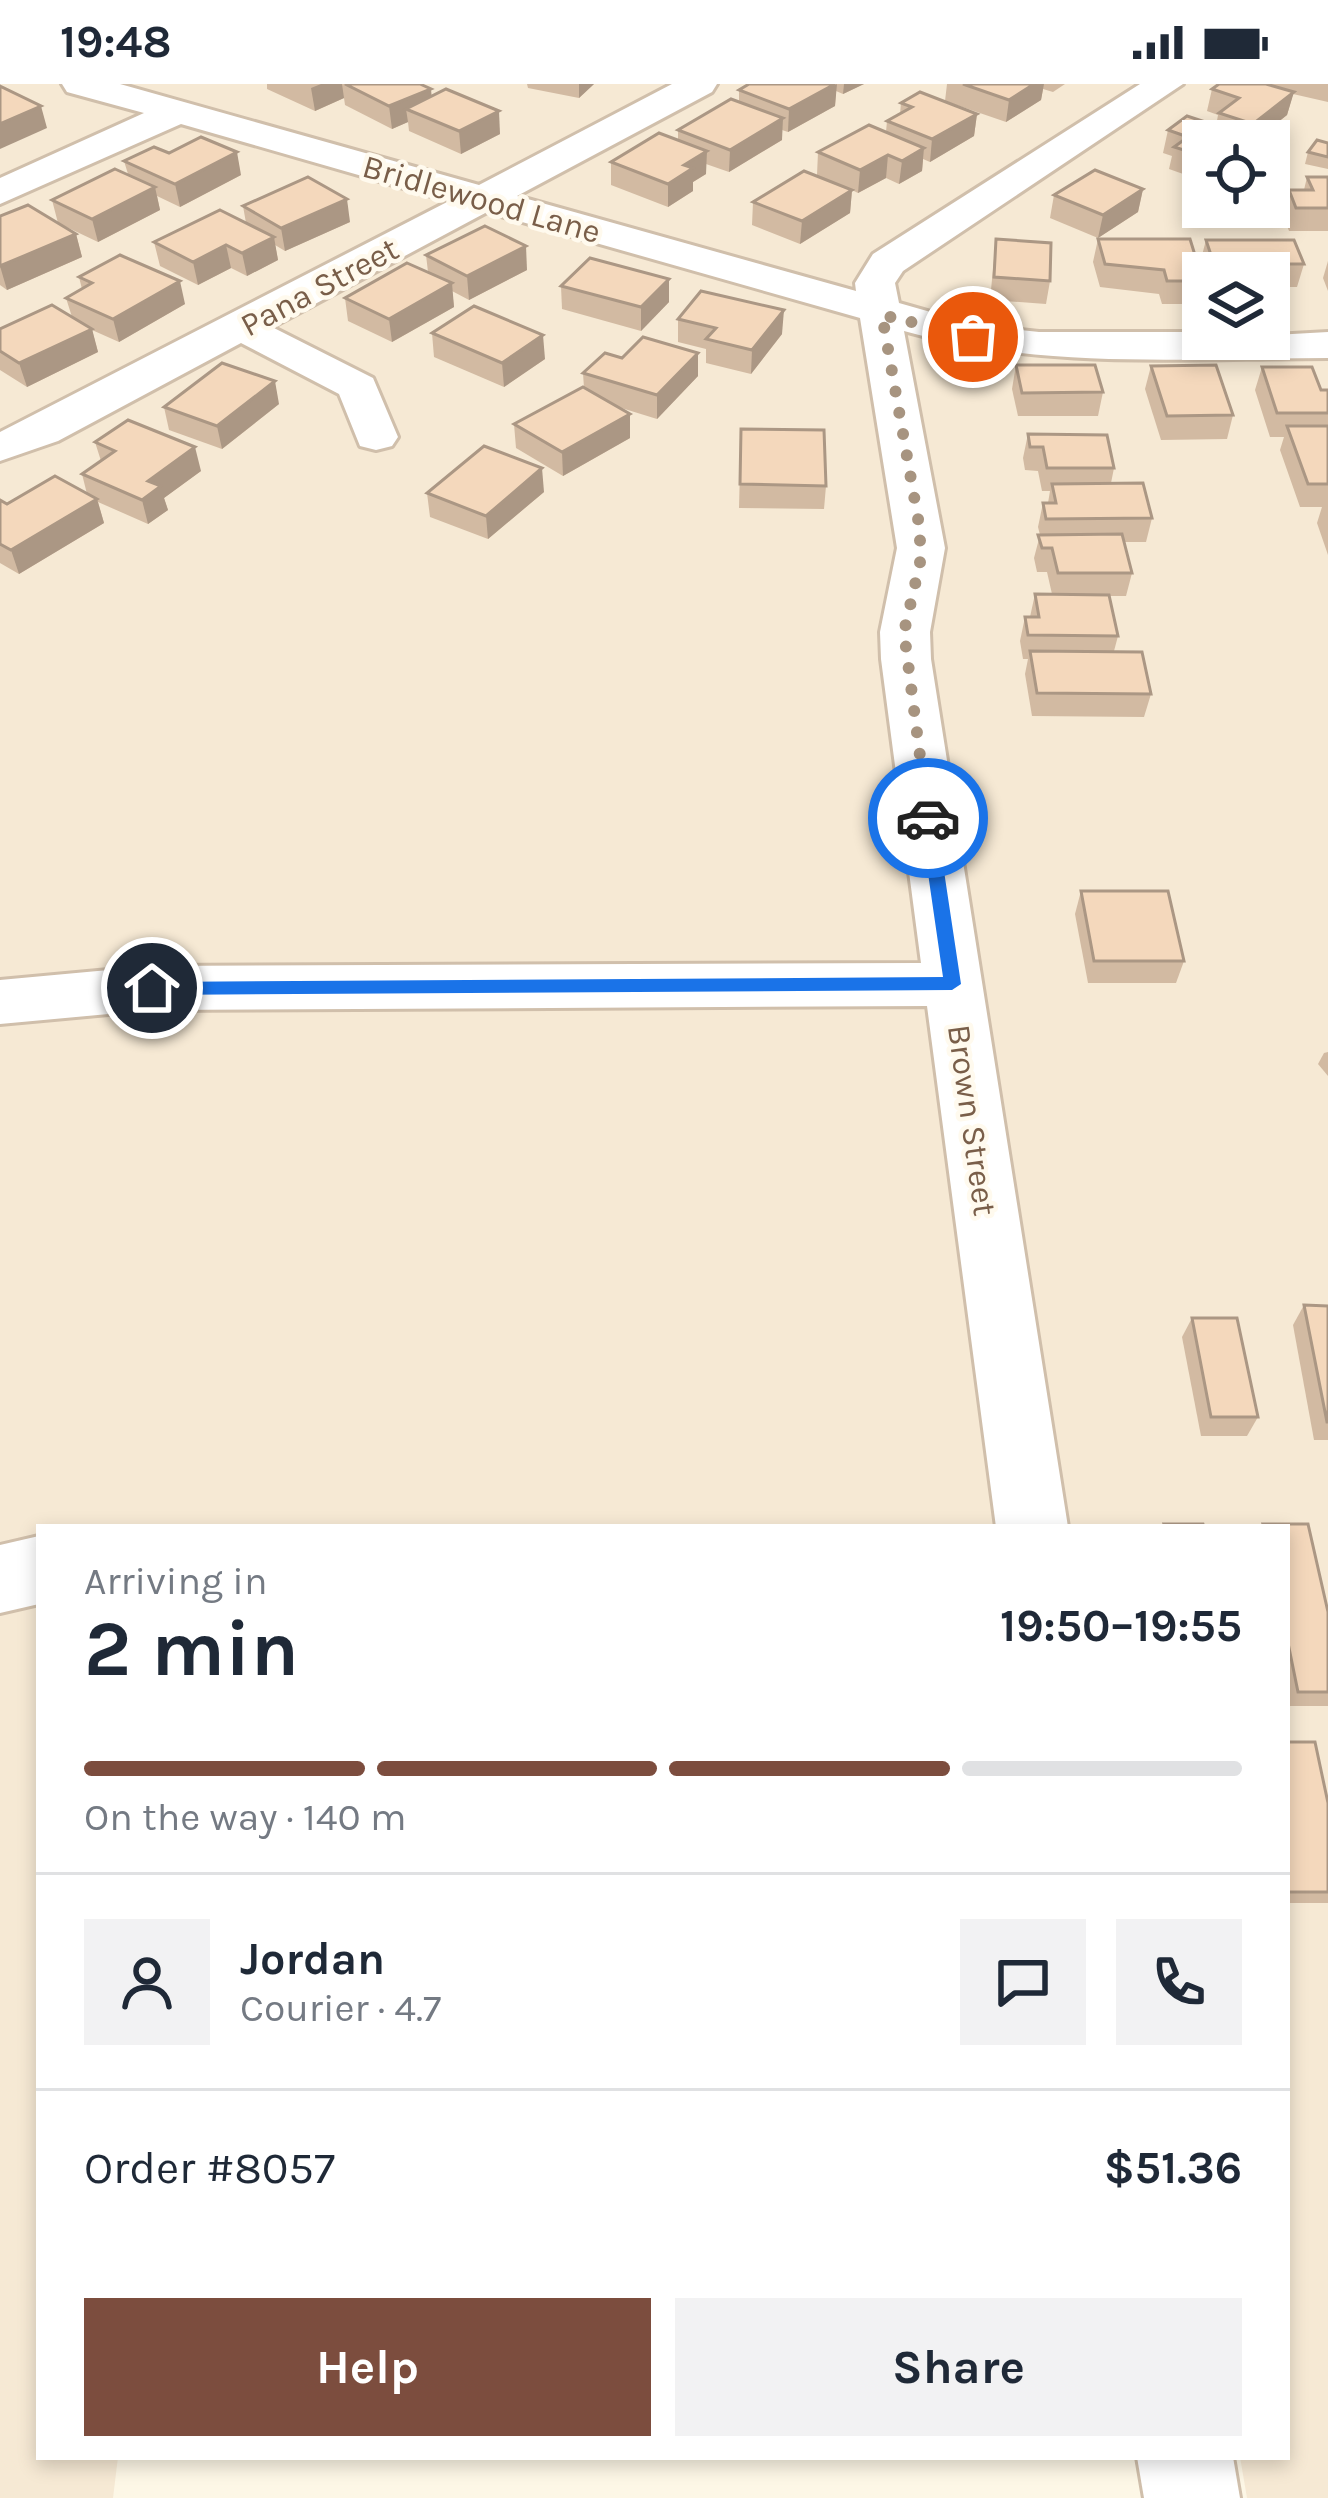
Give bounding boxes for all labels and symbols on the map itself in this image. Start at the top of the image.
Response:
street label: Bridlewood Lane [358,147,605,251]
street label: Pana Street [234,230,405,344]
pin [922,286,1024,388]
courier [868,758,988,878]
pin [101,937,203,1039]
street label: Brown Street [940,1022,1004,1218]

